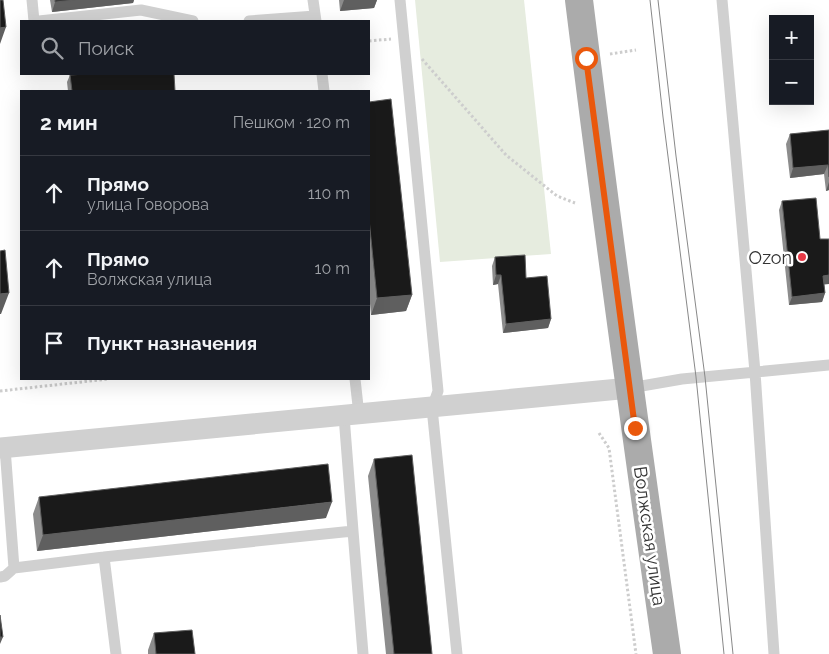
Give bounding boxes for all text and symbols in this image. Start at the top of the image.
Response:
map controls [769,15,814,105]
button: + [769,15,814,60]
search box [20,20,370,75]
icon: search [38,34,66,62]
text: Поиск [78,37,134,59]
route start [575,47,598,70]
button: − [769,60,814,105]
text: 2 мин [40,110,98,135]
text: Пешком · 120 m [233,113,350,132]
text: Прямо [87,173,149,195]
icon: ahead [40,179,68,207]
text: 110 m [308,184,350,203]
text: улица Говорова [87,195,209,214]
place label: Ozon [749,247,792,268]
text: Прямо [87,248,149,270]
marker: Ozon [796,251,808,263]
icon: ahead [40,254,68,282]
text: 10 m [315,259,350,278]
text: Волжская улица [87,270,212,289]
icon: arrive [40,329,68,357]
text: Пункт назначения [87,332,257,354]
route end [624,417,647,440]
street label: Волжская улица [630,465,670,607]

